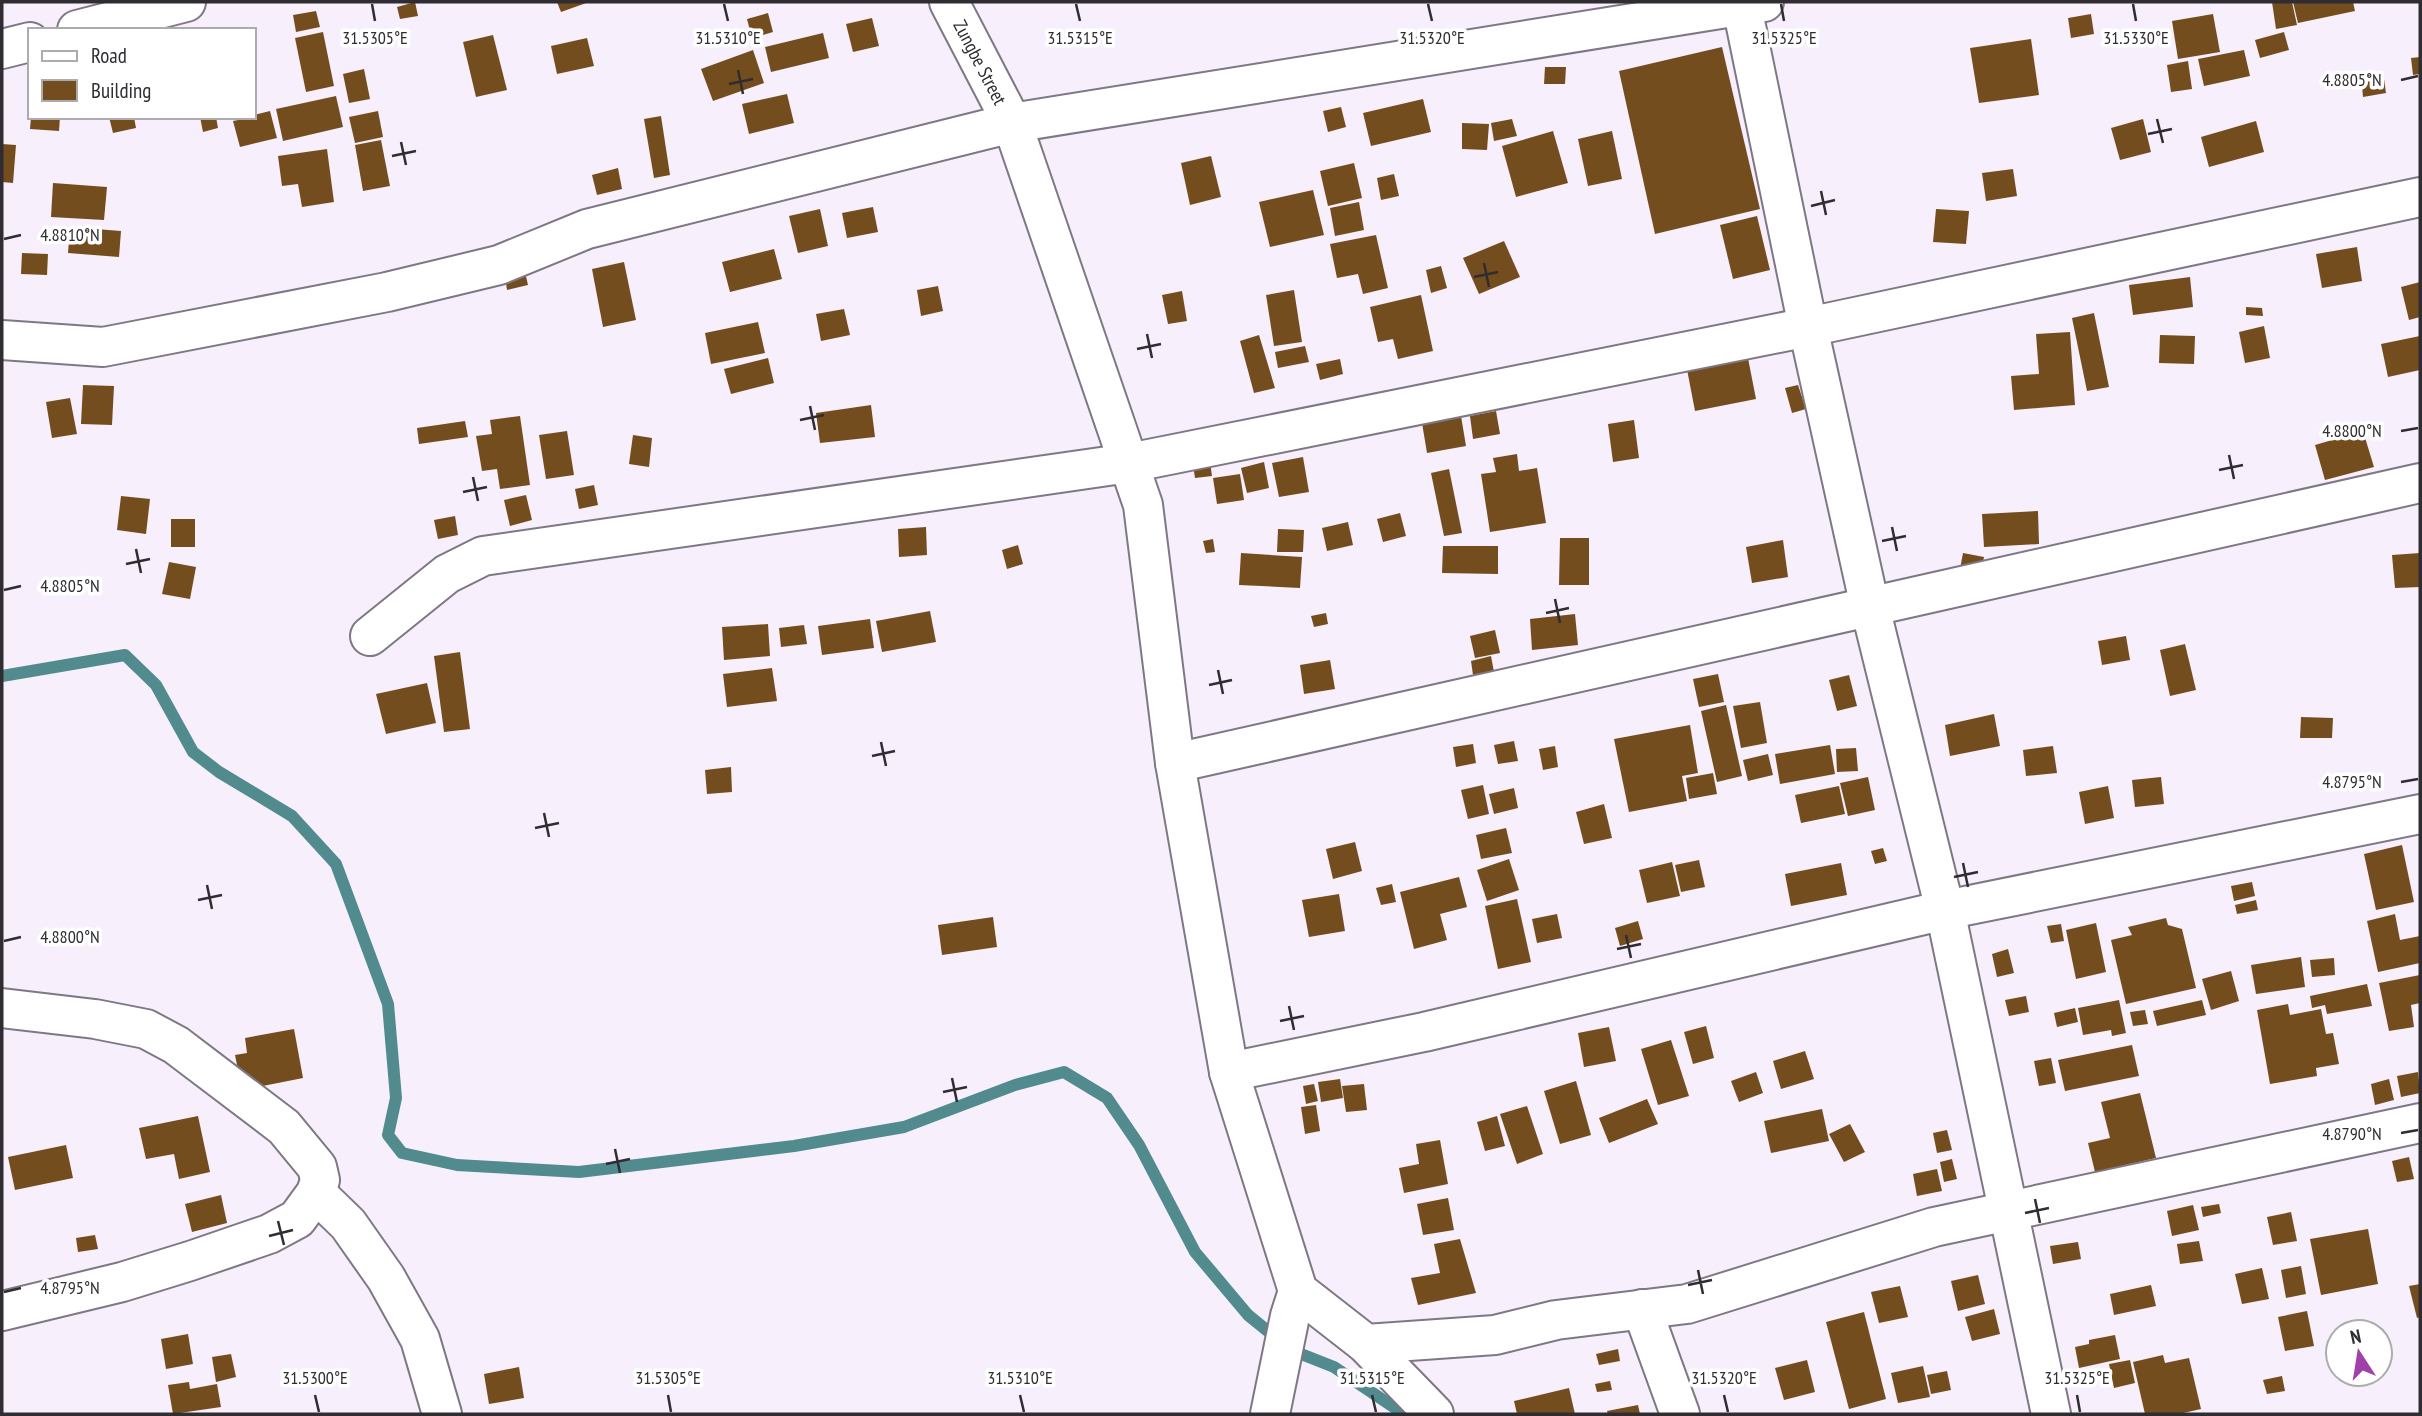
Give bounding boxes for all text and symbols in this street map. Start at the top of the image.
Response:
street label: Zungbe Street [948,16,1013,110]
text: 31.5305°E [342,26,408,49]
text: 31.5310°E [695,26,761,49]
text: 31.5315°E [1047,26,1113,49]
text: 31.5320°E [1399,26,1465,49]
text: 31.5325°E [1751,26,1817,49]
text: 31.5330°E [2103,26,2169,49]
legend [28,28,256,119]
text: Road [91,42,127,69]
text: 4.8805°N [2322,68,2382,91]
text: Building [91,77,151,104]
text: 4.8810°N [40,223,100,246]
text: 4.8800°N [2322,419,2382,442]
text: 4.8805°N [40,574,100,597]
text: 4.8795°N [2322,770,2382,793]
text: 4.8800°N [40,925,100,948]
text: 4.8790°N [2322,1122,2382,1145]
text: 4.8795°N [40,1276,100,1299]
north arrow [2324,1318,2394,1388]
text: N [2348,1324,2363,1349]
text: 31.5300°E [282,1366,348,1389]
text: 31.5305°E [635,1366,701,1389]
text: 31.5310°E [987,1366,1053,1389]
text: 31.5315°E [1339,1366,1405,1389]
text: 31.5320°E [1691,1366,1757,1389]
text: 31.5325°E [2044,1366,2110,1389]

